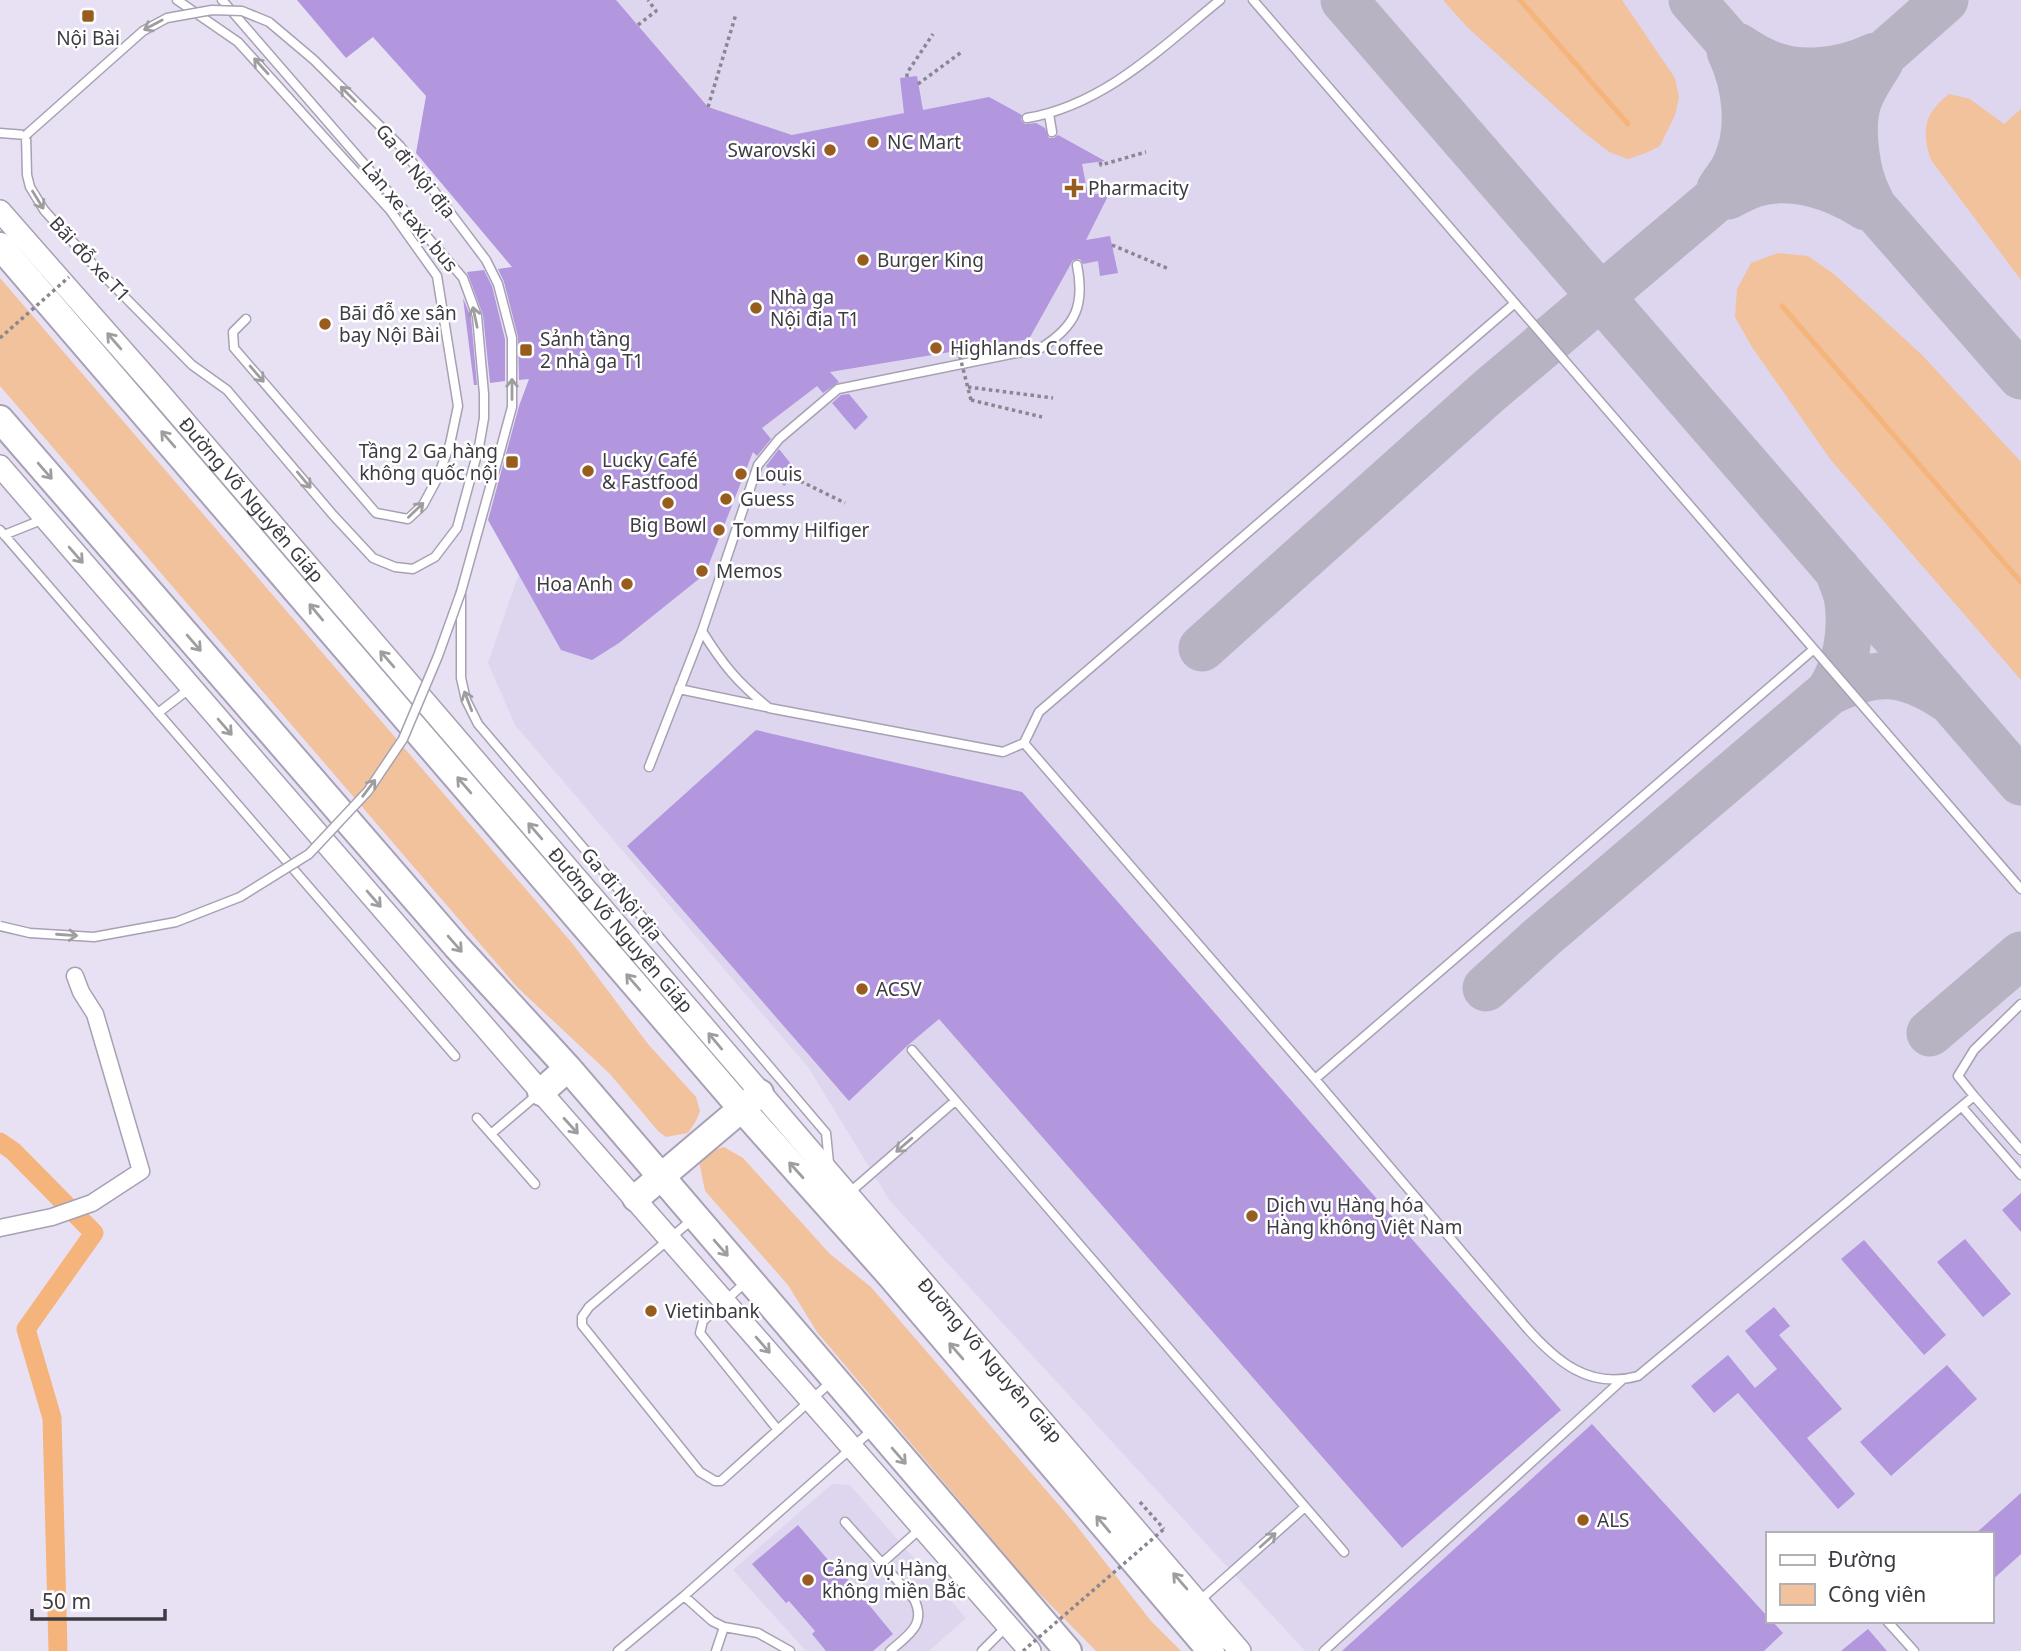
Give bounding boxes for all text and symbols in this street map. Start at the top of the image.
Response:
marker: Nội Bài [80,8,96,24]
one-way arrow [143,19,164,32]
place label: Nội Bài [56,25,120,51]
one-way arrow [253,58,269,76]
one-way arrow [340,86,357,103]
street label: Ga đi Nội địa [370,118,462,224]
place label: NC Mart [887,129,961,155]
marker: NC Mart [865,134,881,150]
place label: Swarovski [728,137,816,163]
marker: Swarovski [822,142,838,158]
street label: Làn xe taxi, bus [356,155,464,277]
place label: Pharmacity [1088,175,1189,201]
marker: Pharmacity [1066,180,1082,196]
one-way arrow [32,190,46,210]
street label: Bãi đỗ xe T1 [44,211,136,307]
place label: Burger King [877,247,984,273]
marker: Burger King [855,252,871,268]
place label: Nhà ga Nội địa T1 [770,284,859,332]
place label: Bãi đỗ xe sân bay Nội Bài [339,300,457,348]
marker: Nhà ga Nội địa T1 [748,300,764,316]
one-way arrow [468,306,482,329]
marker: Bãi đỗ xe sân bay Nội Bài [317,316,333,332]
place label: Sảnh tầng 2 nhà ga T1 [540,326,644,374]
one-way arrow [105,333,122,350]
place label: Highlands Coffee [950,335,1103,361]
marker: Highlands Coffee [928,340,944,356]
marker: Sảnh tầng 2 nhà ga T1 [518,342,534,358]
one-way arrow [249,365,265,383]
one-way arrow [505,378,519,401]
street label: Đường Võ Nguyên Giáp [173,412,330,588]
one-way arrow [160,431,176,449]
place label: Tầng 2 Ga hàng không quốc nội [359,438,498,486]
place label: Lucky Café & Fastfood [602,447,699,495]
marker: Tầng 2 Ga hàng không quốc nội [504,454,520,470]
place label: Louis [755,461,802,487]
one-way arrow [37,462,53,480]
marker: Lucky Café & Fastfood [580,463,596,479]
marker: Louis [733,466,749,482]
one-way arrow [296,471,312,489]
place label: Guess [740,486,795,512]
marker: Guess [718,491,734,507]
marker: Big Bowl [660,495,676,511]
one-way arrow [407,502,424,519]
place label: Big Bowl [629,512,707,538]
place label: Tommy Hilfiger [733,517,870,543]
marker: Tommy Hilfiger [711,522,727,538]
one-way arrow [68,546,84,564]
place label: Memos [716,558,782,584]
marker: Memos [694,563,710,579]
place label: Hoa Anh [536,571,613,597]
marker: Hoa Anh [619,576,635,592]
one-way arrow [308,603,324,621]
one-way arrow [186,634,202,652]
one-way arrow [379,650,395,668]
one-way arrow [461,691,473,712]
one-way arrow [217,718,233,736]
one-way arrow [456,776,472,794]
one-way arrow [362,779,377,797]
one-way arrow [527,823,543,841]
street label: Đường Võ Nguyên Giáp [543,842,699,1018]
street label: Ga đi Nội địa [575,842,669,946]
one-way arrow [366,890,382,908]
one-way arrow [56,929,79,942]
one-way arrow [447,935,463,953]
one-way arrow [625,974,641,992]
place label: ACSV [876,976,922,1002]
marker: ACSV [854,981,870,997]
one-way arrow [707,1033,723,1051]
one-way arrow [563,1117,580,1134]
one-way arrow [895,1137,913,1153]
one-way arrow [788,1161,804,1179]
place label: Dịch vụ Hàng hóa Hàng không Việt Nam [1266,1192,1463,1240]
marker: Dịch vụ Hàng hóa Hàng không Việt Nam [1244,1208,1260,1224]
one-way arrow [713,1239,729,1257]
street label: Đường Võ Nguyên Giáp [912,1272,1069,1448]
place label: Vietinbank [665,1298,760,1324]
marker: Vietinbank [643,1303,659,1319]
one-way arrow [755,1336,771,1354]
one-way arrow [948,1342,964,1360]
one-way arrow [891,1446,907,1464]
place label: ALS [1597,1507,1630,1533]
marker: ALS [1575,1512,1591,1528]
one-way arrow [1095,1515,1111,1533]
one-way arrow [1259,1532,1277,1548]
legend [1766,1532,1993,1623]
text: Đường [1828,1545,1896,1573]
place label: Cảng vụ Hàng không miền Bắc [822,1556,966,1604]
marker: Cảng vụ Hàng không miền Bắc [800,1572,816,1588]
one-way arrow [1172,1572,1188,1590]
scale bar [32,1578,164,1622]
text: Công viên [1828,1580,1926,1608]
text: 50 m [42,1587,91,1615]

